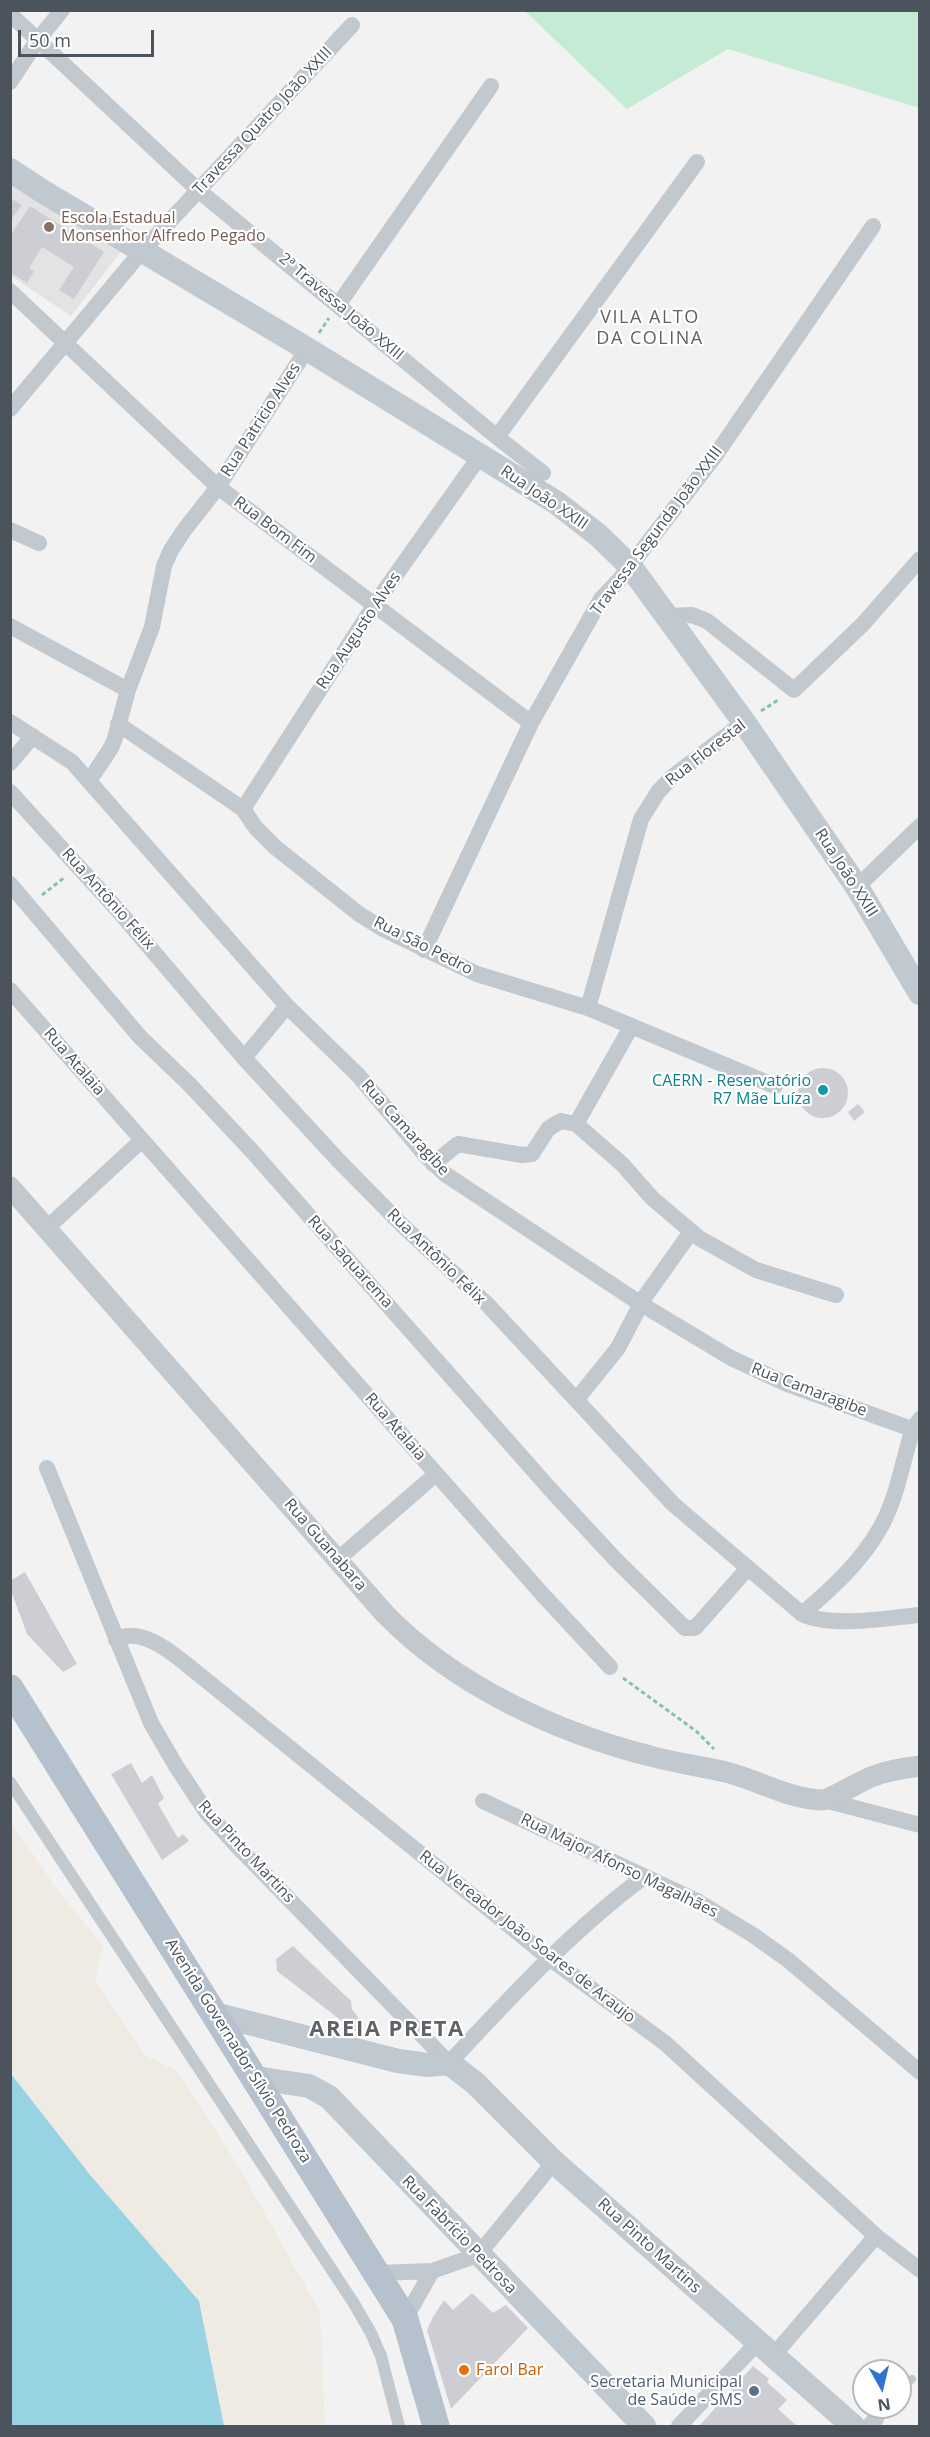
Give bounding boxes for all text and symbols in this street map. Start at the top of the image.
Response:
scale bar [21,18,158,56]
text: 50 m [29,28,71,52]
street label: Travessa Quatro João XXIII [189,43,337,199]
place label: Escola Estadual Monsenhor Alfredo Pegado [61,208,266,246]
marker: Escola Estadual Monsenhor Alfredo Pegado [42,220,56,234]
street label: 2ª Travessa João XXIII [275,249,407,365]
district label: VILA ALTO DA COLINA [596,307,704,350]
street label: Rua Patricio Alves [217,360,305,480]
street label: Travessa Segunda João XXIII [587,443,727,619]
street label: Rua João XXIII [497,462,591,534]
street label: Rua Bom Fim [230,493,320,567]
street label: Rua Augusto Alves [313,569,405,693]
street label: Rua Florestal [662,716,750,790]
street label: Rua João XXIII [810,825,882,921]
street label: Rua Antônio Félix [58,845,158,953]
street label: Rua São Pedro [370,913,476,979]
street label: Rua Atalaia [39,1024,109,1100]
place label: CAERN - Reservatório R7 Mãe Luíza [652,1071,811,1109]
street label: Rua Camaragibe [357,1076,453,1180]
marker: CAERN - Reservatório R7 Mãe Luíza [816,1083,830,1097]
street label: Rua Antônio Félix [383,1205,489,1309]
street label: Rua Saquarema [303,1212,397,1312]
street label: Rua Camaragibe [748,1359,870,1421]
street label: Rua Atalaia [360,1389,430,1465]
street label: Rua Guanabara [280,1495,370,1595]
street label: Rua Pinto Martins [194,1797,298,1907]
street label: Rua Major Afonso Magalhães [517,1810,721,1922]
street label: Rua Vereador João Soares de Araujo [415,1847,639,2027]
street label: Avenida Governador Sílvio Pedroza [161,1935,315,2167]
district label: AREIA PRETA [309,2017,465,2043]
street label: Rua Fabrício Pedrosa [398,2172,520,2298]
street label: Rua Pinto Martins [593,2194,705,2298]
north arrow [852,2359,912,2419]
place label: Farol Bar [476,2360,543,2380]
marker: Farol Bar [457,2363,471,2377]
place label: Secretaria Municipal de Saúde - SMS [590,2372,742,2410]
marker: Secretaria Municipal de Saúde - SMS [747,2384,761,2398]
text: N [876,2393,892,2417]

